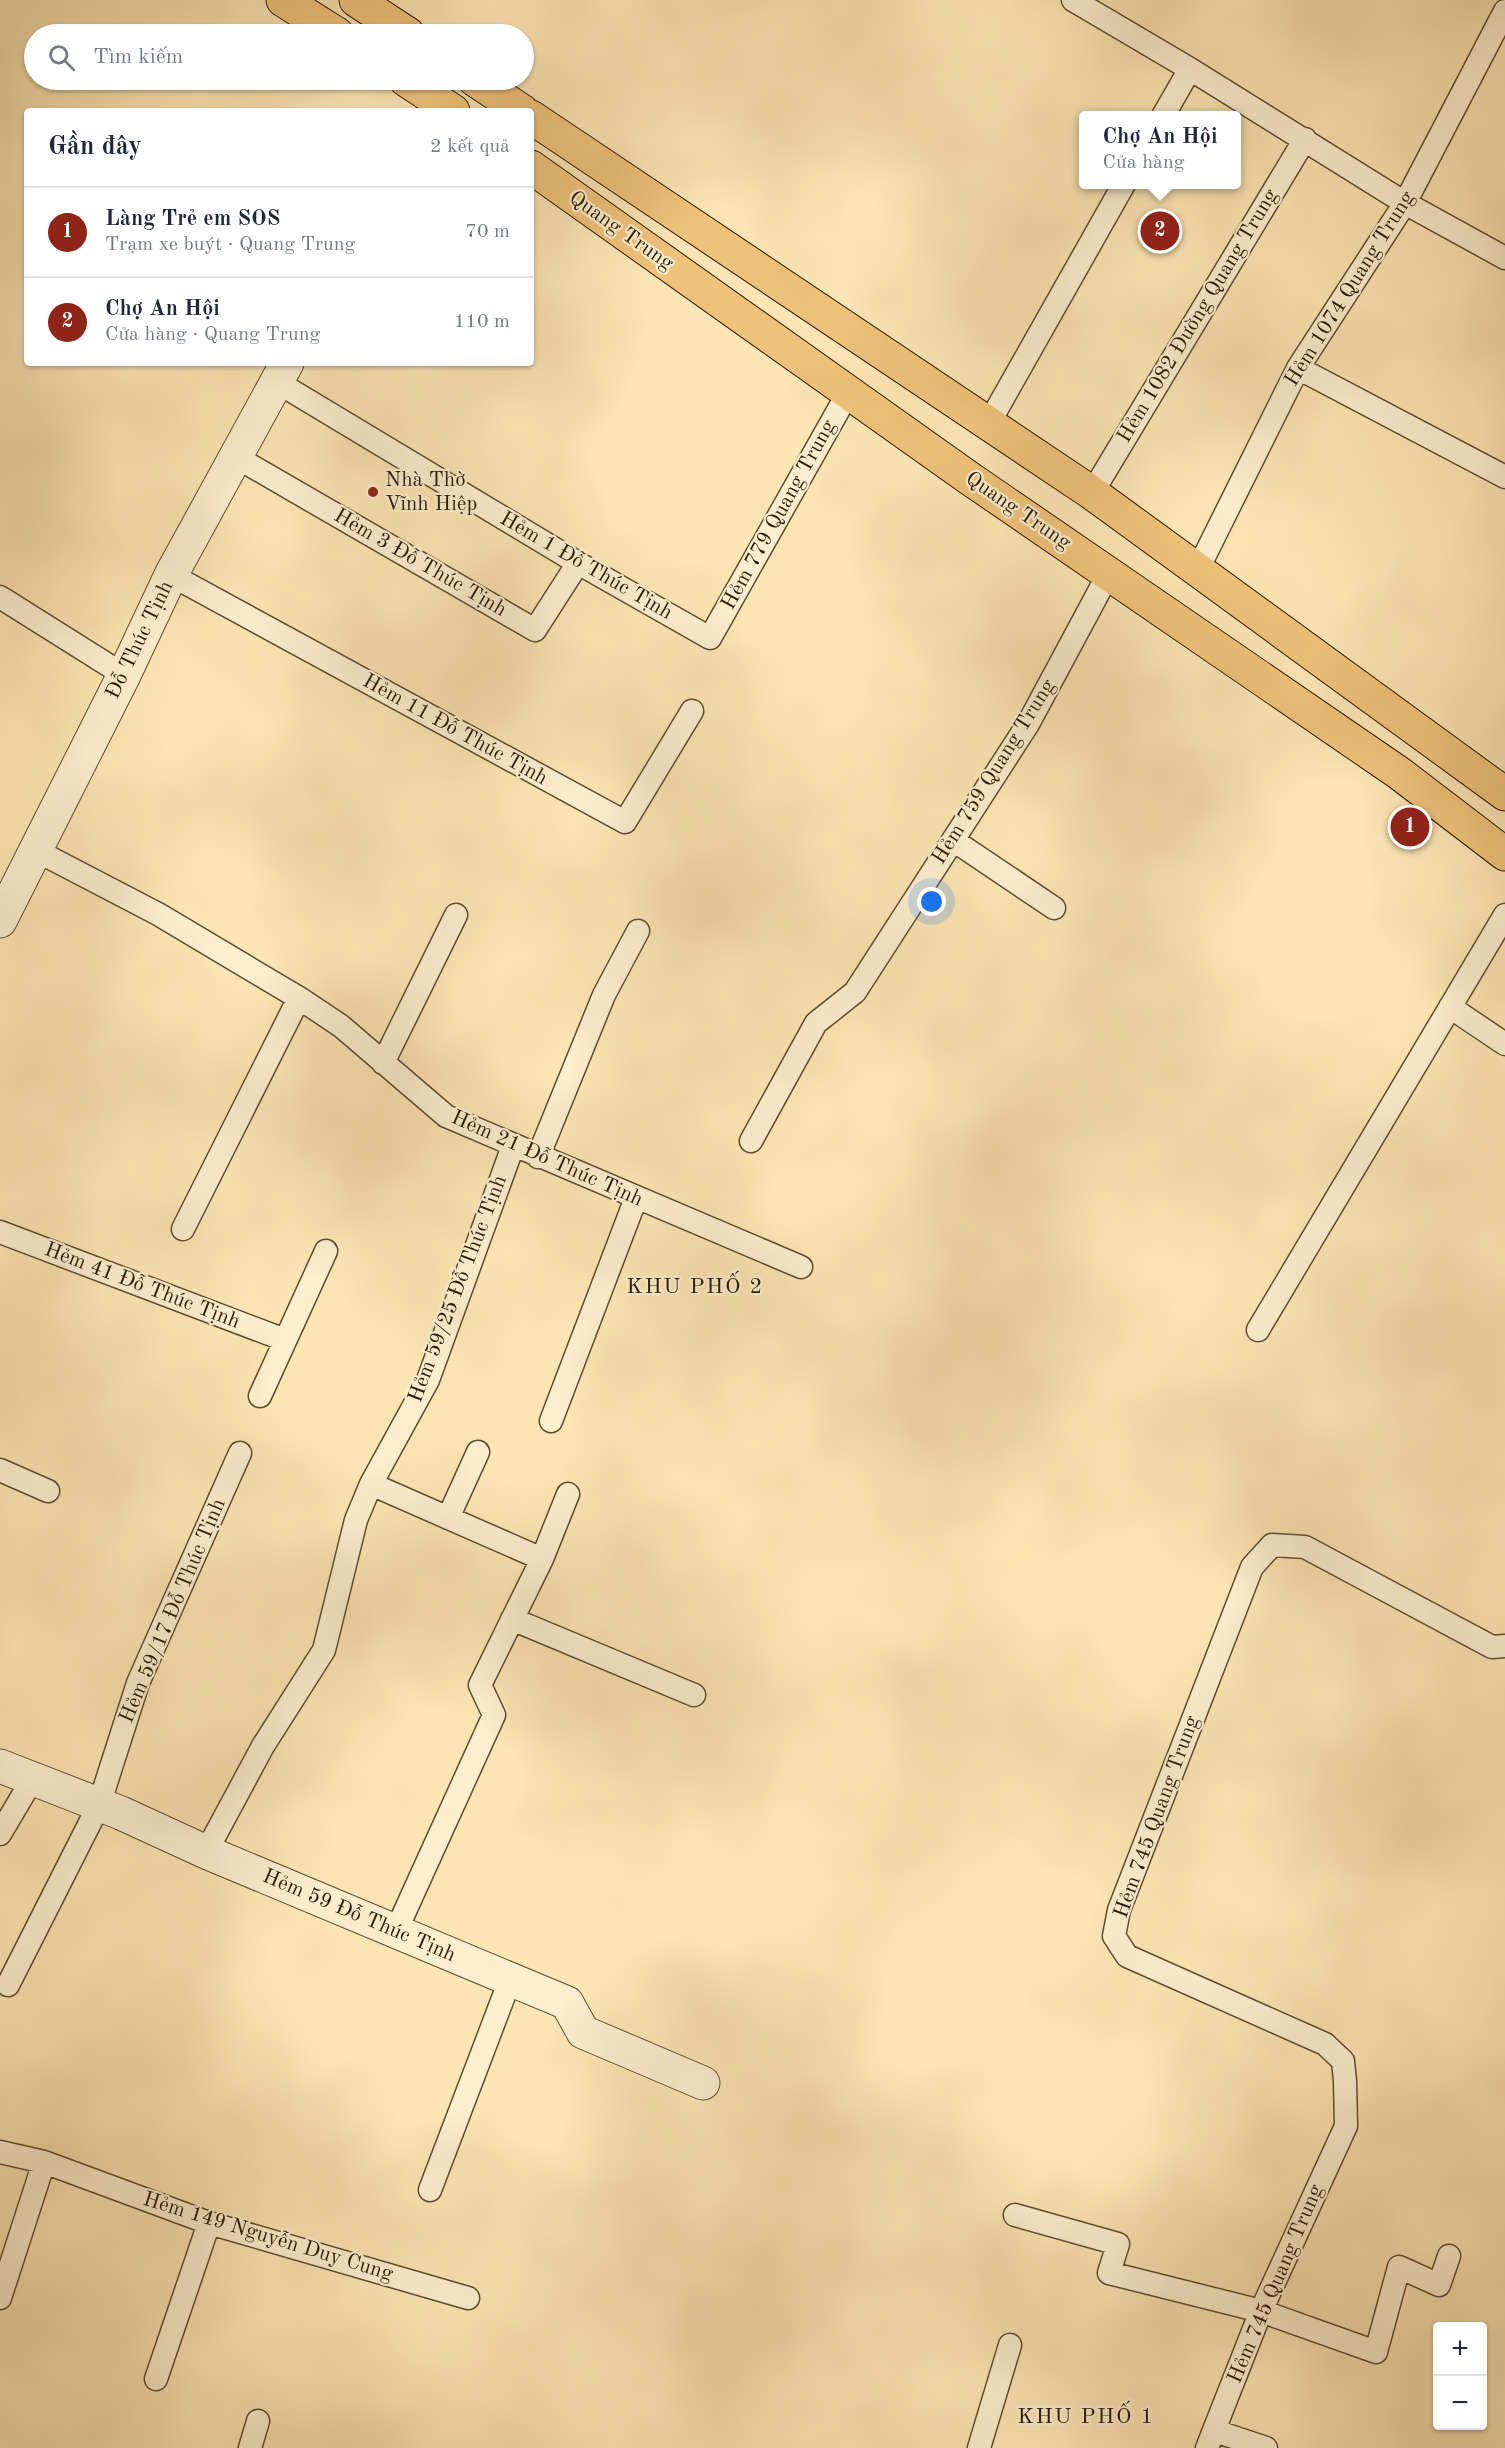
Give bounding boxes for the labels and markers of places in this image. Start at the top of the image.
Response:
pin: 2 [1140,208,1180,254]
place label: Nhà Thờ Vĩnh Hiệp [385,470,477,515]
marker: Nhà Thờ Vĩnh Hiệp [366,485,380,499]
pin: 1 [1390,804,1430,850]

